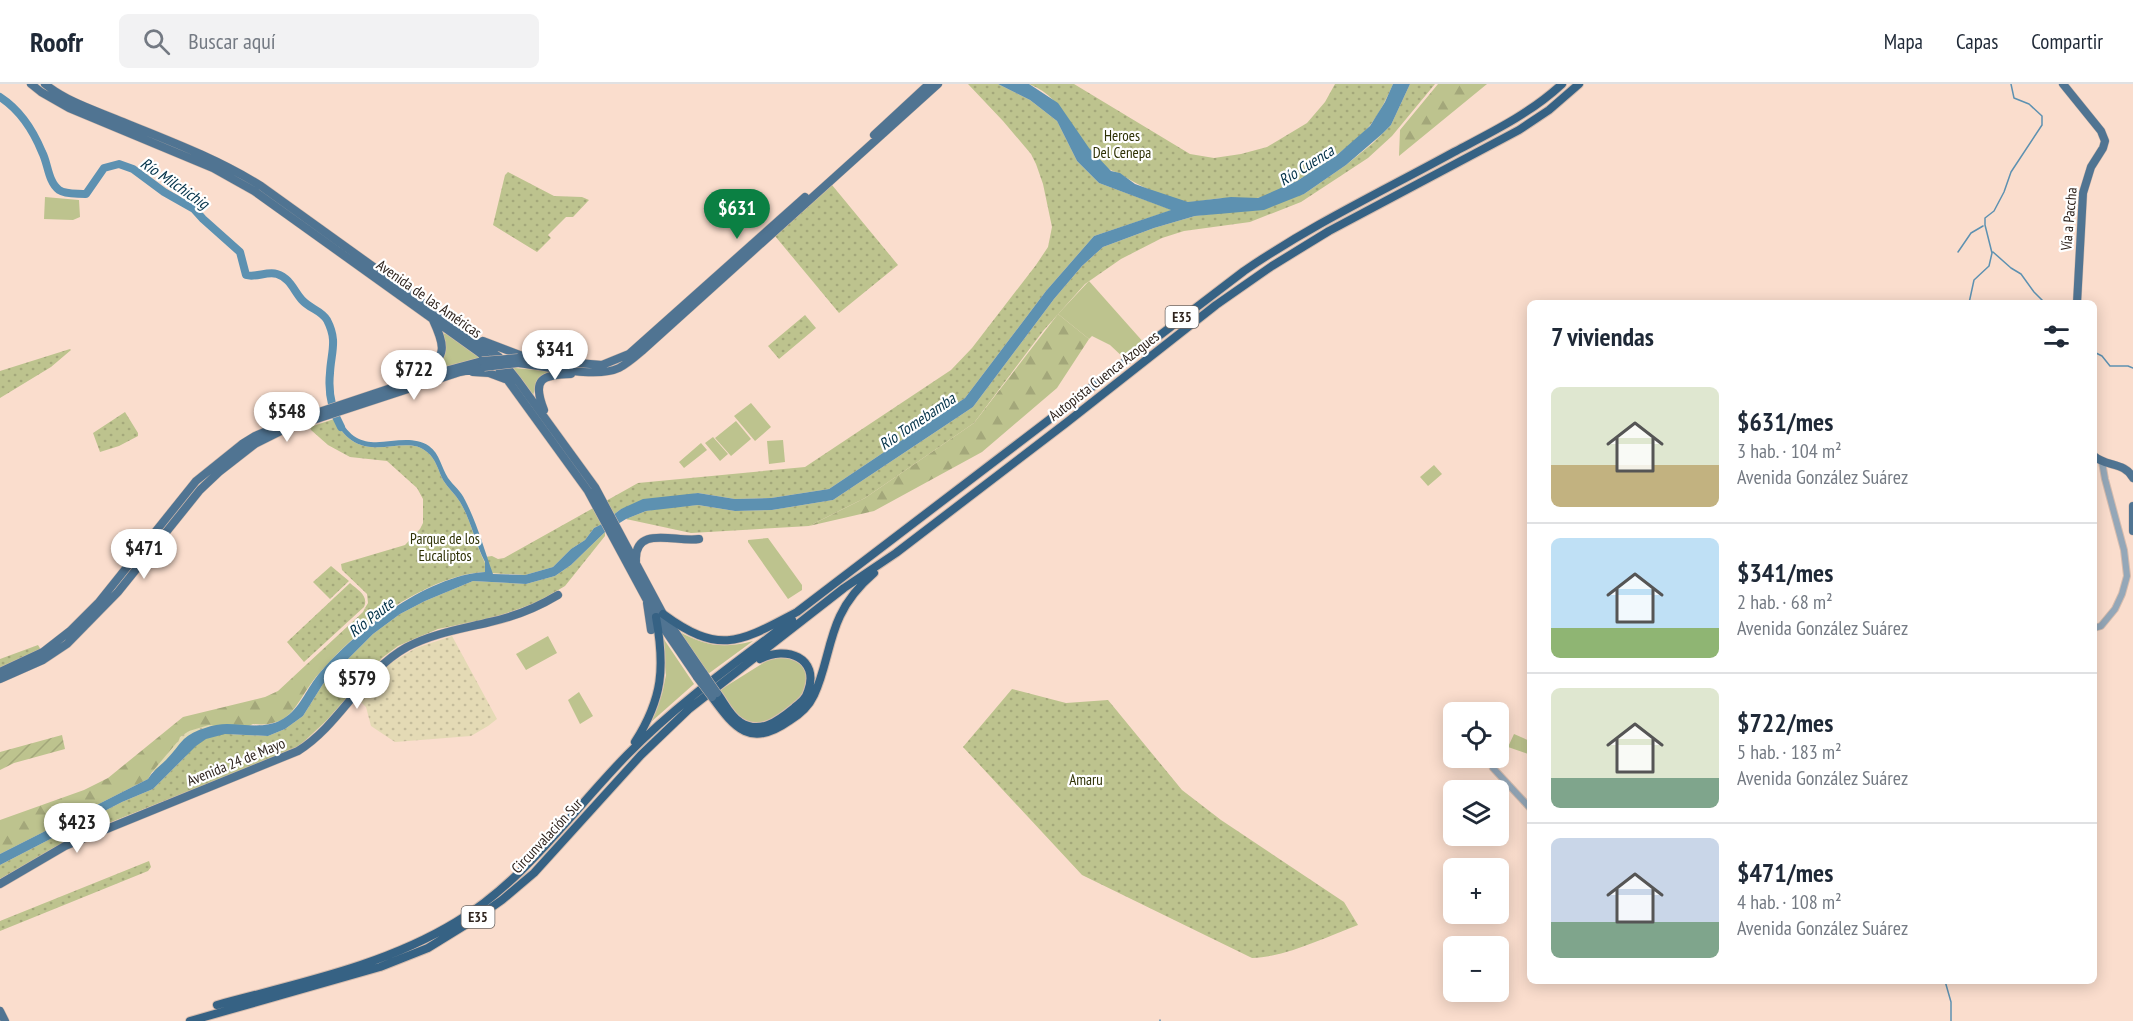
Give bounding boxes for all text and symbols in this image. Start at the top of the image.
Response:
search box [119,14,539,68]
text: Roofr [30,23,83,60]
icon: search [140,25,173,58]
text: Buscar aquí [188,27,276,55]
text: Mapa [1884,28,1923,55]
text: Capas [1956,28,1998,55]
text: Compartir [2031,28,2103,55]
park label: Heroes Del Cenepa [1093,126,1151,162]
water label: Río Cuenca [1275,139,1339,190]
water label: Río Milchichig [137,153,214,214]
street label: Vía a Paccha [2056,187,2081,252]
pin: $631 [701,189,773,240]
text: $631 [718,195,756,221]
street label: Avenida de las Américas [373,255,486,342]
road number: E35 [1166,306,1198,328]
text: 7 viviendas [1551,320,1654,353]
icon: filters [2040,320,2073,353]
street label: Autopista Cuenca Azogues [1045,327,1163,425]
pin: $341 [519,330,591,381]
text: $341 [536,336,574,362]
pin: $722 [378,350,450,401]
text: $722 [395,356,433,382]
water label: Río Tomebamba [875,387,960,454]
pin: $548 [251,392,323,443]
text: $548 [268,398,306,424]
text: $631/mes [1737,405,1833,438]
icon: home [1599,411,1671,483]
text: 3 hab. · 104 m² [1737,438,1842,464]
text: Avenida González Suárez [1737,464,1908,490]
pin: $471 [108,529,180,580]
park label: Parque de los Eucaliptos [410,529,480,565]
text: $471 [125,535,163,561]
text: $341/mes [1737,556,1833,589]
icon: home [1599,562,1671,634]
text: 2 hab. · 68 m² [1737,589,1833,615]
water label: Río Paute [344,592,399,641]
text: Avenida González Suárez [1737,615,1908,641]
pin: $579 [321,659,393,710]
text: $579 [338,665,376,691]
map controls [1443,702,1509,1002]
button: locate [1443,702,1509,768]
text: $722/mes [1737,706,1833,739]
icon: home [1599,712,1671,784]
street label: Avenida 24 de Mayo [184,733,288,790]
text: 5 hab. · 183 m² [1737,739,1842,765]
text: Avenida González Suárez [1737,765,1908,791]
park label: Amaru [1069,770,1103,789]
button: layers [1443,780,1509,846]
street label: Circunvalación Sur [507,793,587,877]
pin: $423 [41,803,113,854]
text: $423 [58,809,96,835]
text: $471/mes [1737,856,1833,889]
button: + [1443,858,1509,924]
icon: home [1599,862,1671,934]
text: 4 hab. · 108 m² [1737,889,1842,915]
road number: E35 [462,906,494,928]
text: Avenida González Suárez [1737,915,1908,941]
button: − [1443,936,1509,1002]

